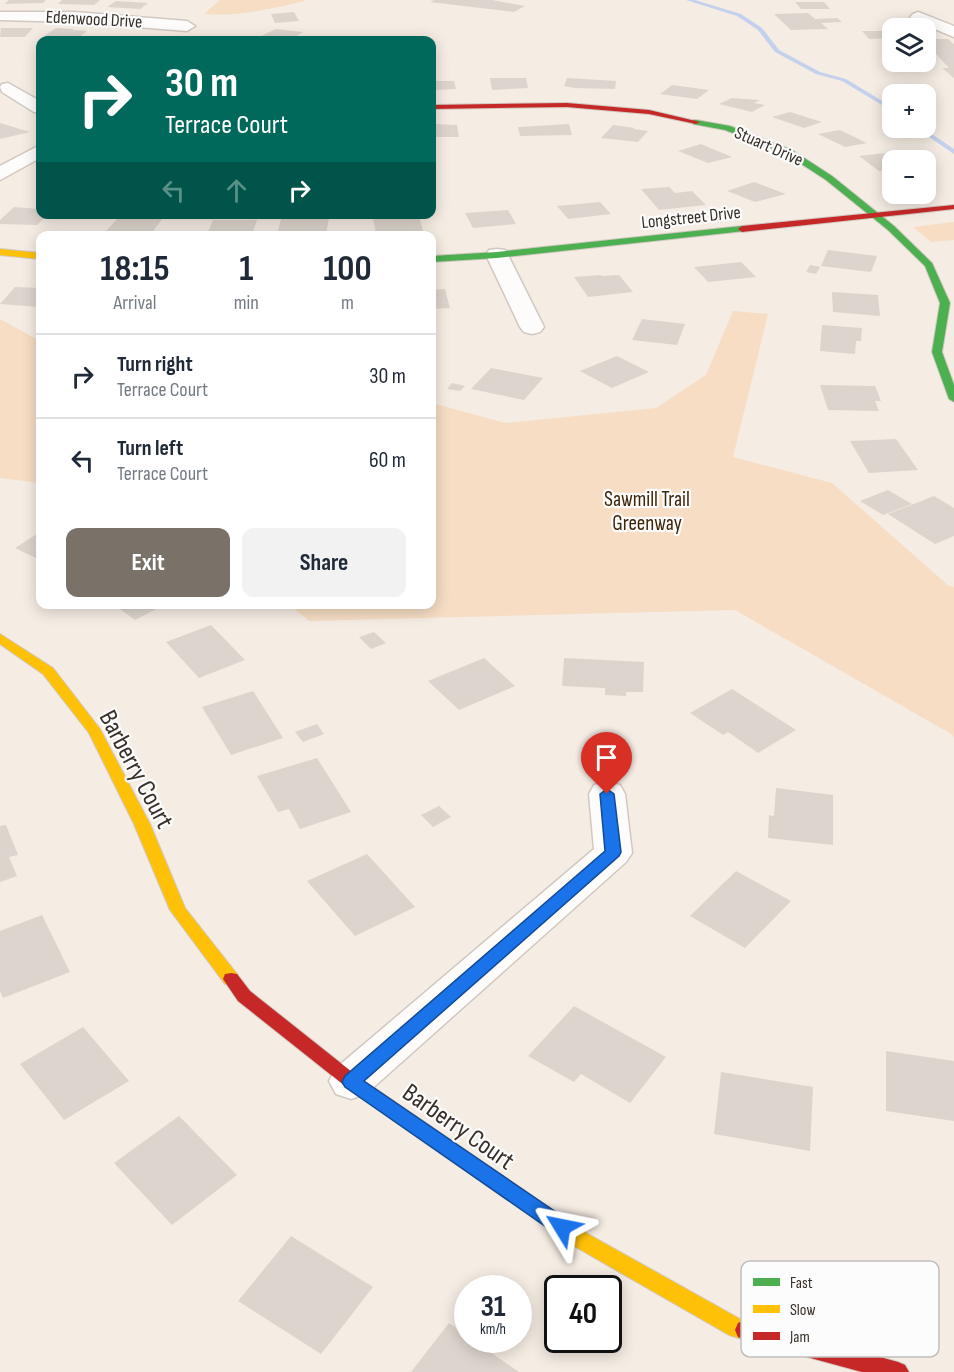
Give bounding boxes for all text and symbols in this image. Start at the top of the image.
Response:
street label: Edenwood Drive [45,6,143,33]
map controls [882,18,936,204]
button: layers [882,18,936,72]
text: 30 m [165,58,238,109]
icon: right [66,60,144,138]
button: + [882,84,936,138]
text: Terrace Court [165,109,288,141]
street label: Stuart Drive [731,122,806,171]
button: − [882,150,936,204]
icon: left [157,174,190,207]
icon: ahead [220,174,253,207]
icon: right [283,174,316,207]
street label: Longstreet Drive [640,202,742,233]
text: 18:15 [100,248,169,291]
text: 1 [239,248,253,291]
text: 100 [323,248,372,291]
text: Arrival [113,291,156,315]
text: min [234,291,259,315]
text: m [341,291,354,315]
text: Turn right [117,351,193,378]
icon: right [66,360,99,393]
text: 30 m [369,363,406,390]
text: Terrace Court [117,378,208,402]
text: Turn left [117,435,183,462]
icon: left [66,444,99,477]
text: 60 m [369,447,406,474]
text: Terrace Court [117,462,208,486]
park label: Sawmill Trail Greenway [604,487,690,536]
button: Exit [66,528,230,597]
button: Share [242,528,406,597]
street label: Barberry Court [92,705,180,834]
pin [581,732,632,794]
icon: arrive [590,741,623,774]
street label: Barberry Court [396,1077,520,1177]
position arrow [530,1195,594,1259]
legend [741,1261,939,1357]
text: Fast [790,1274,813,1293]
speed limit sign: 40 [544,1275,622,1353]
text: 31 [480,1289,506,1325]
text: Slow [790,1301,815,1320]
text: km/h [480,1320,506,1339]
text: Jam [789,1328,810,1347]

